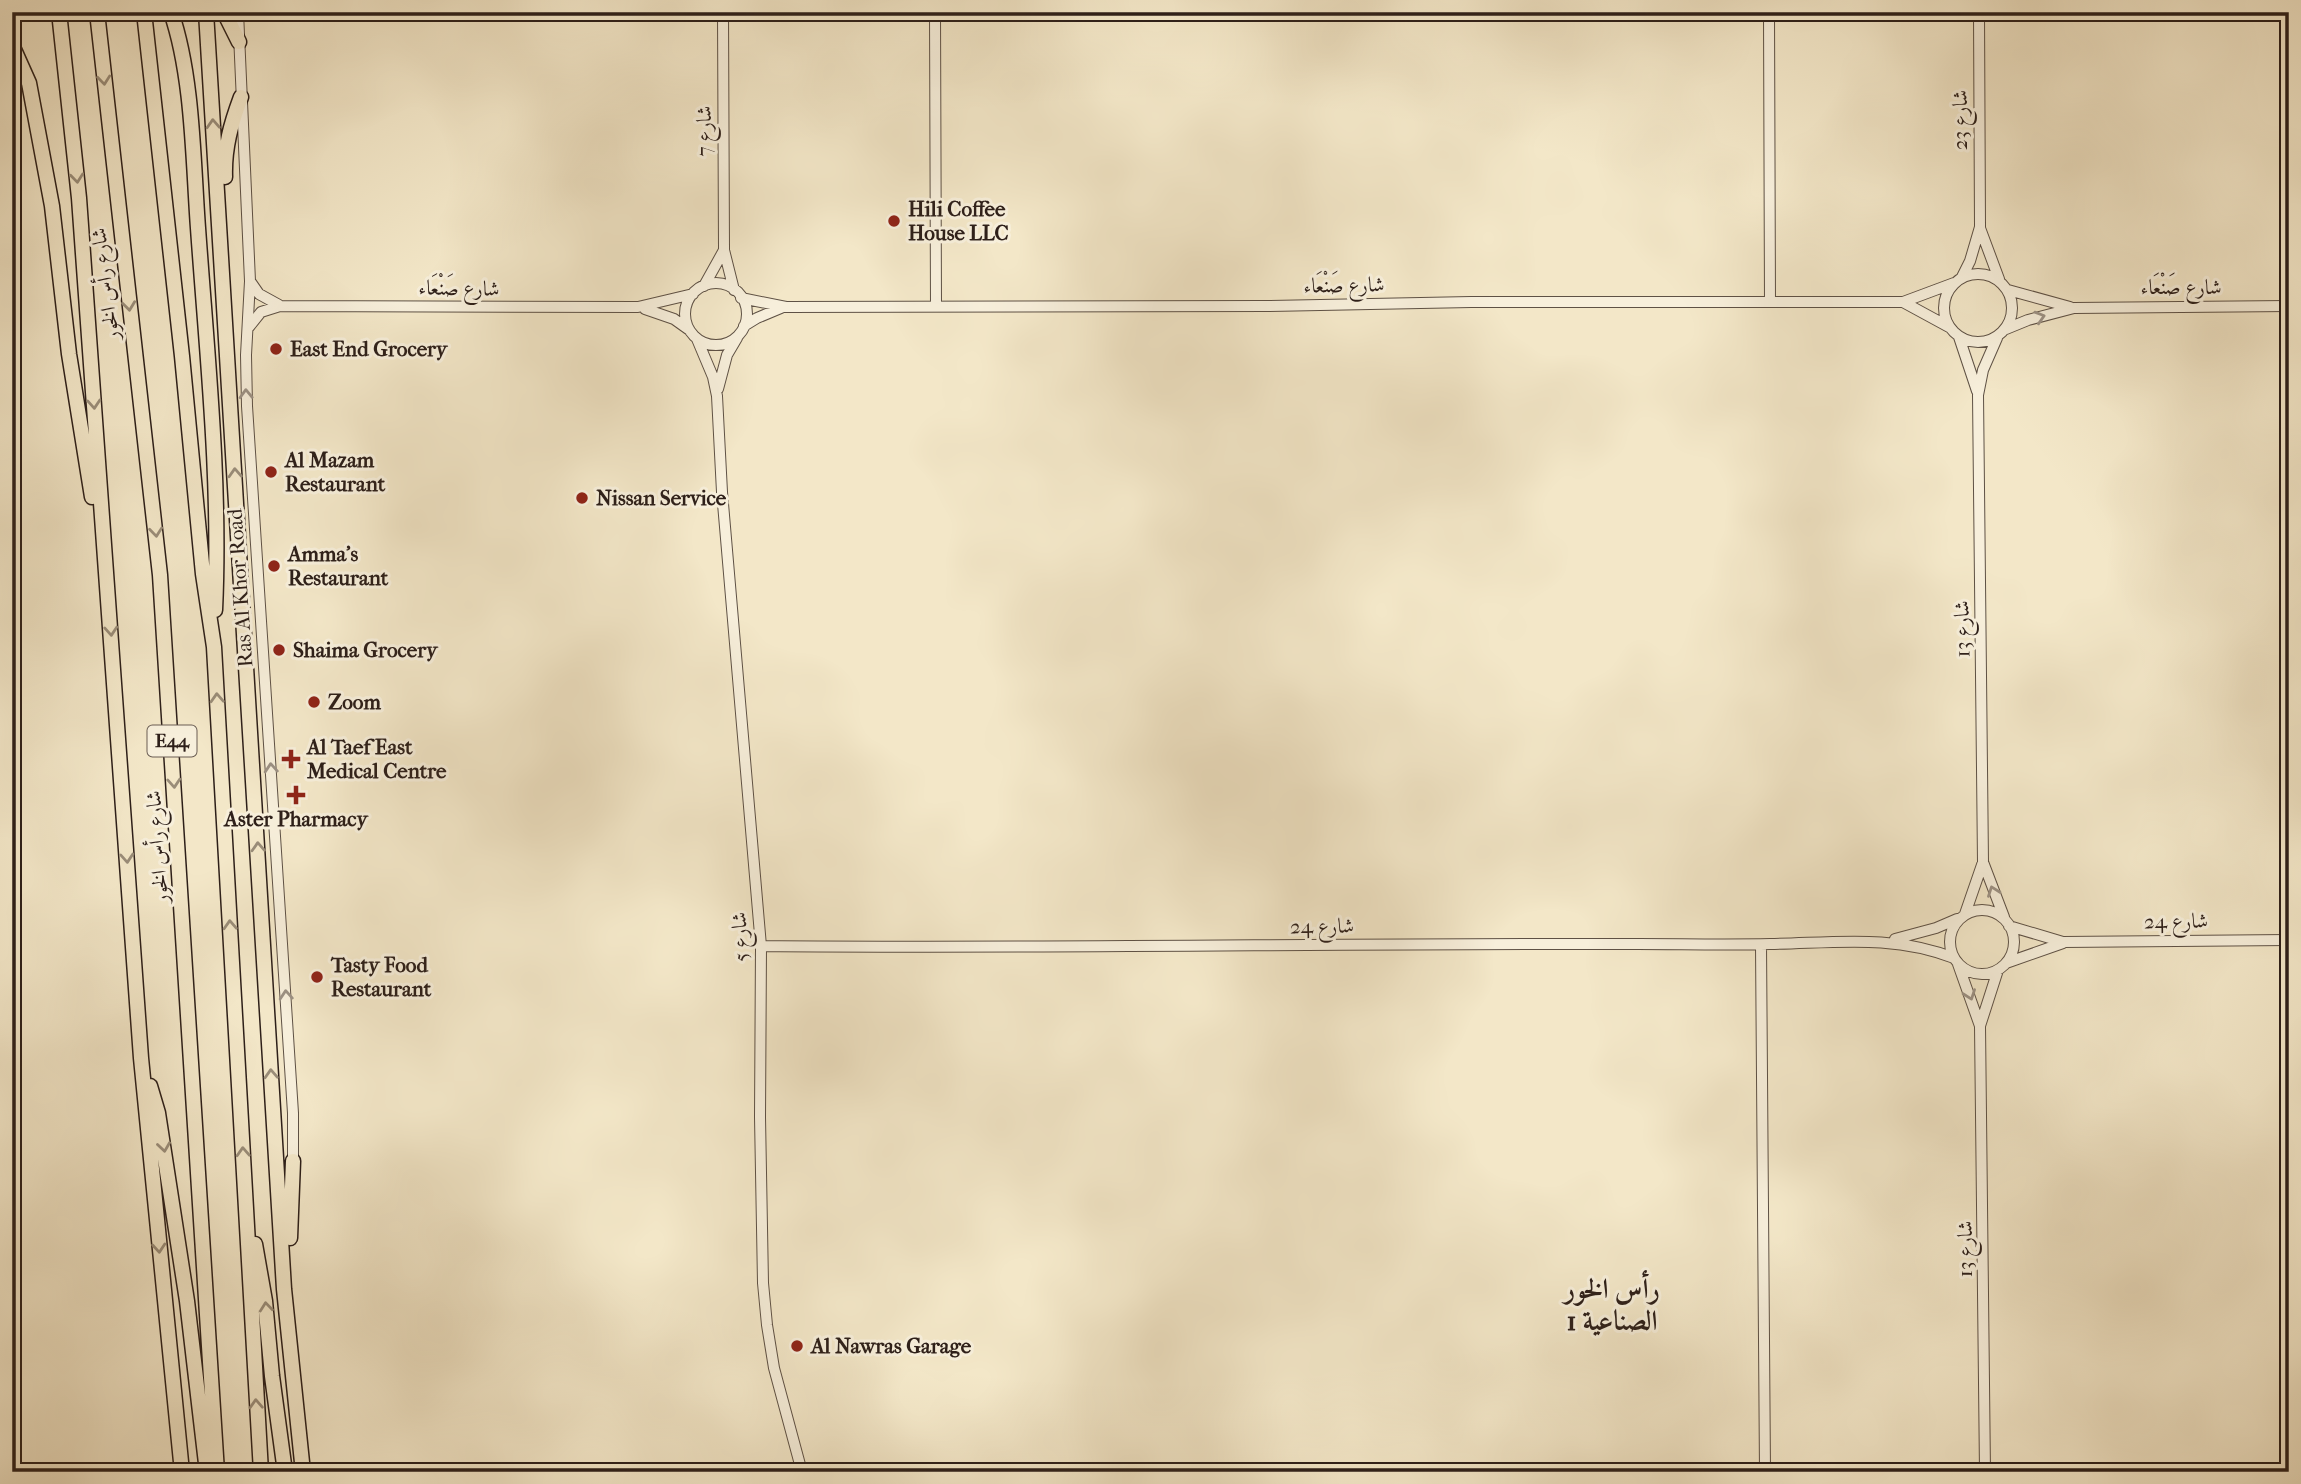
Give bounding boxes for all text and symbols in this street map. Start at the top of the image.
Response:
one-way arrow [96,74,111,86]
street label: شارع 23 [1948,90,1978,150]
street label: شارع 7 [692,105,722,157]
one-way arrow [205,118,220,129]
one-way arrow [70,172,85,183]
place label: Hili Coffee House LLC [908,197,1009,245]
marker: Hili Coffee House LLC [886,213,902,229]
street label: شارع رأس الخور [83,226,130,344]
street label: شارع صَنْعَاء [1303,268,1385,304]
street label: شارع صَنْعَاء [418,271,500,307]
street label: شارع صَنْعَاء [2140,271,2222,305]
one-way arrow [122,300,137,312]
one-way arrow [2033,310,2045,325]
place label: East End Grocery [290,337,449,361]
marker: East End Grocery [268,341,284,357]
one-way arrow [239,388,254,399]
one-way arrow [86,399,101,410]
place label: Al Mazam Restaurant [283,448,386,496]
marker: Al Mazam Restaurant [263,464,279,480]
one-way arrow [228,467,243,478]
place label: Nissan Service [596,486,727,510]
marker: Nissan Service [574,490,590,506]
street label: Ras Al Khor Road [222,507,258,668]
one-way arrow [148,526,163,538]
place label: Amma's Restaurant [286,542,389,590]
marker: Amma's Restaurant [266,558,282,574]
street label: شارع 13 [1950,600,1980,658]
one-way arrow [103,626,118,637]
place label: Shaima Grocery [293,638,439,662]
marker: Shaima Grocery [271,642,287,658]
place label: Zoom [328,690,381,714]
one-way arrow [209,692,224,703]
marker: Zoom [306,694,322,710]
road number: E44 [148,726,196,756]
place label: Al Taef East Medical Centre [305,735,447,783]
marker: Al Taef East Medical Centre [281,749,301,769]
one-way arrow [264,762,279,773]
one-way arrow [167,778,182,789]
marker: Aster Pharmacy [288,787,304,803]
street label: شارع رأس الخور [138,789,179,906]
place label: Aster Pharmacy [222,807,369,831]
one-way arrow [250,841,265,852]
one-way arrow [119,853,134,864]
one-way arrow [1987,886,2001,898]
street label: شارع 24 [2144,908,2208,940]
street label: شارع 5 [727,911,759,963]
street label: شارع 24 [1290,913,1354,945]
one-way arrow [222,919,237,930]
place label: Tasty Food Restaurant [330,953,432,1001]
marker: Tasty Food Restaurant [309,969,325,985]
one-way arrow [1962,988,1976,1000]
one-way arrow [279,989,294,1000]
one-way arrow [264,1068,279,1079]
one-way arrow [156,1142,171,1153]
one-way arrow [235,1146,250,1157]
street label: شارع 13 [1953,1220,1983,1278]
one-way arrow [151,1242,166,1253]
district label: رأس الخور الصناعية 1 [1561,1269,1660,1337]
one-way arrow [258,1301,273,1312]
place label: Al Nawras Garage [809,1334,972,1358]
marker: Al Nawras Garage [789,1338,805,1354]
one-way arrow [249,1398,264,1409]

